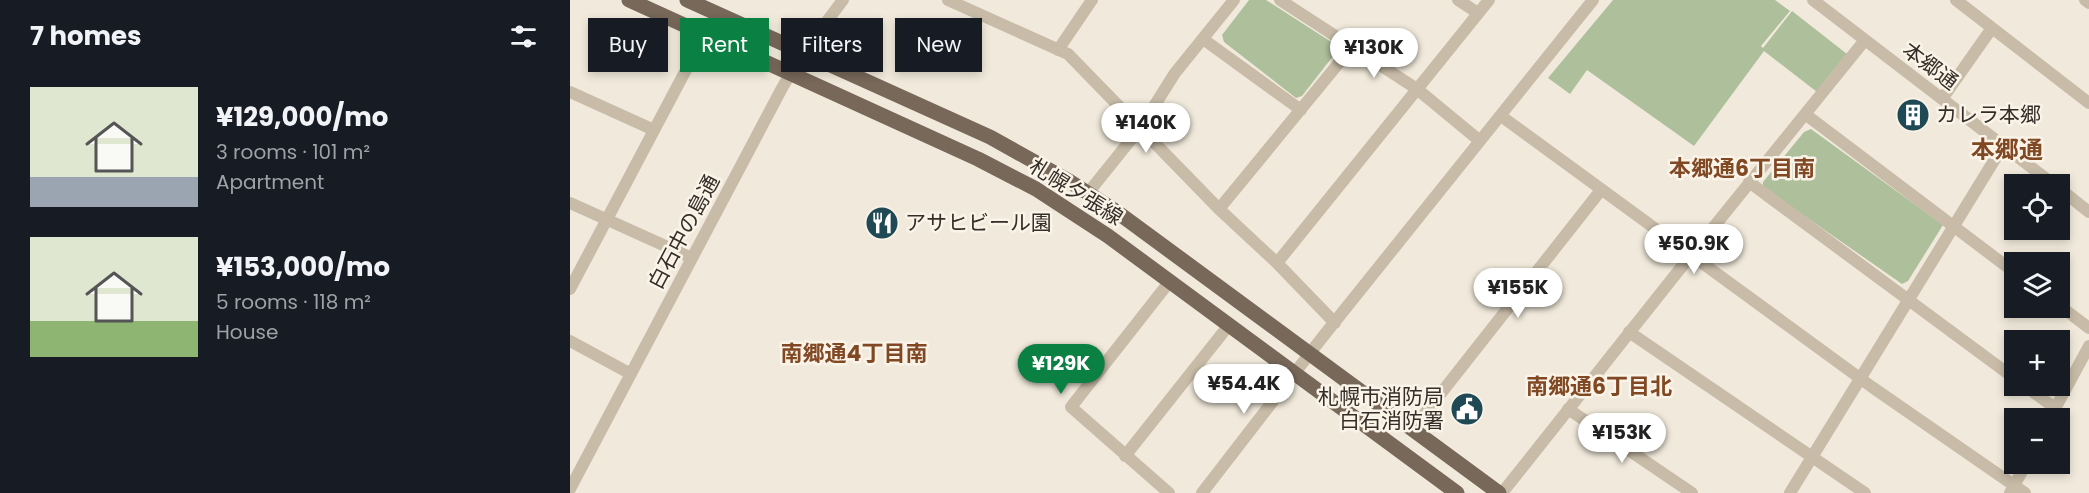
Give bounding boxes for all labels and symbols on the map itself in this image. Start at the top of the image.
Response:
pin: ¥130K [1332,28,1416,79]
street label: 本郷通 [1896,35,1964,96]
building icon: カレラ本郷 [1895,97,1931,133]
place label: カレラ本郷 [1936,100,2041,129]
pin: ¥140K [1104,103,1188,154]
district label: 本郷通 [1971,133,2043,166]
street label: 札幌夕張線 [1024,151,1128,232]
district label: 本郷通6丁目南 [1669,153,1815,184]
street label: 白石中の島通 [641,169,726,294]
restaurant icon: アサヒビール園 [864,205,900,241]
place label: アサヒビール園 [905,208,1052,237]
pin: ¥50.9K [1645,224,1743,275]
pin: ¥155K [1476,268,1560,319]
district label: 南郷通4丁目南 [781,338,927,369]
pin: ¥129K [1019,344,1103,395]
pin: ¥54.4K [1195,364,1293,415]
district label: 南郷通6丁目北 [1526,371,1672,402]
place label: 札幌市消防局 白石消防署 [1318,382,1444,435]
public building icon: 札幌市消防局 白石消防署 [1449,391,1485,427]
pin: ¥153K [1580,413,1664,464]

